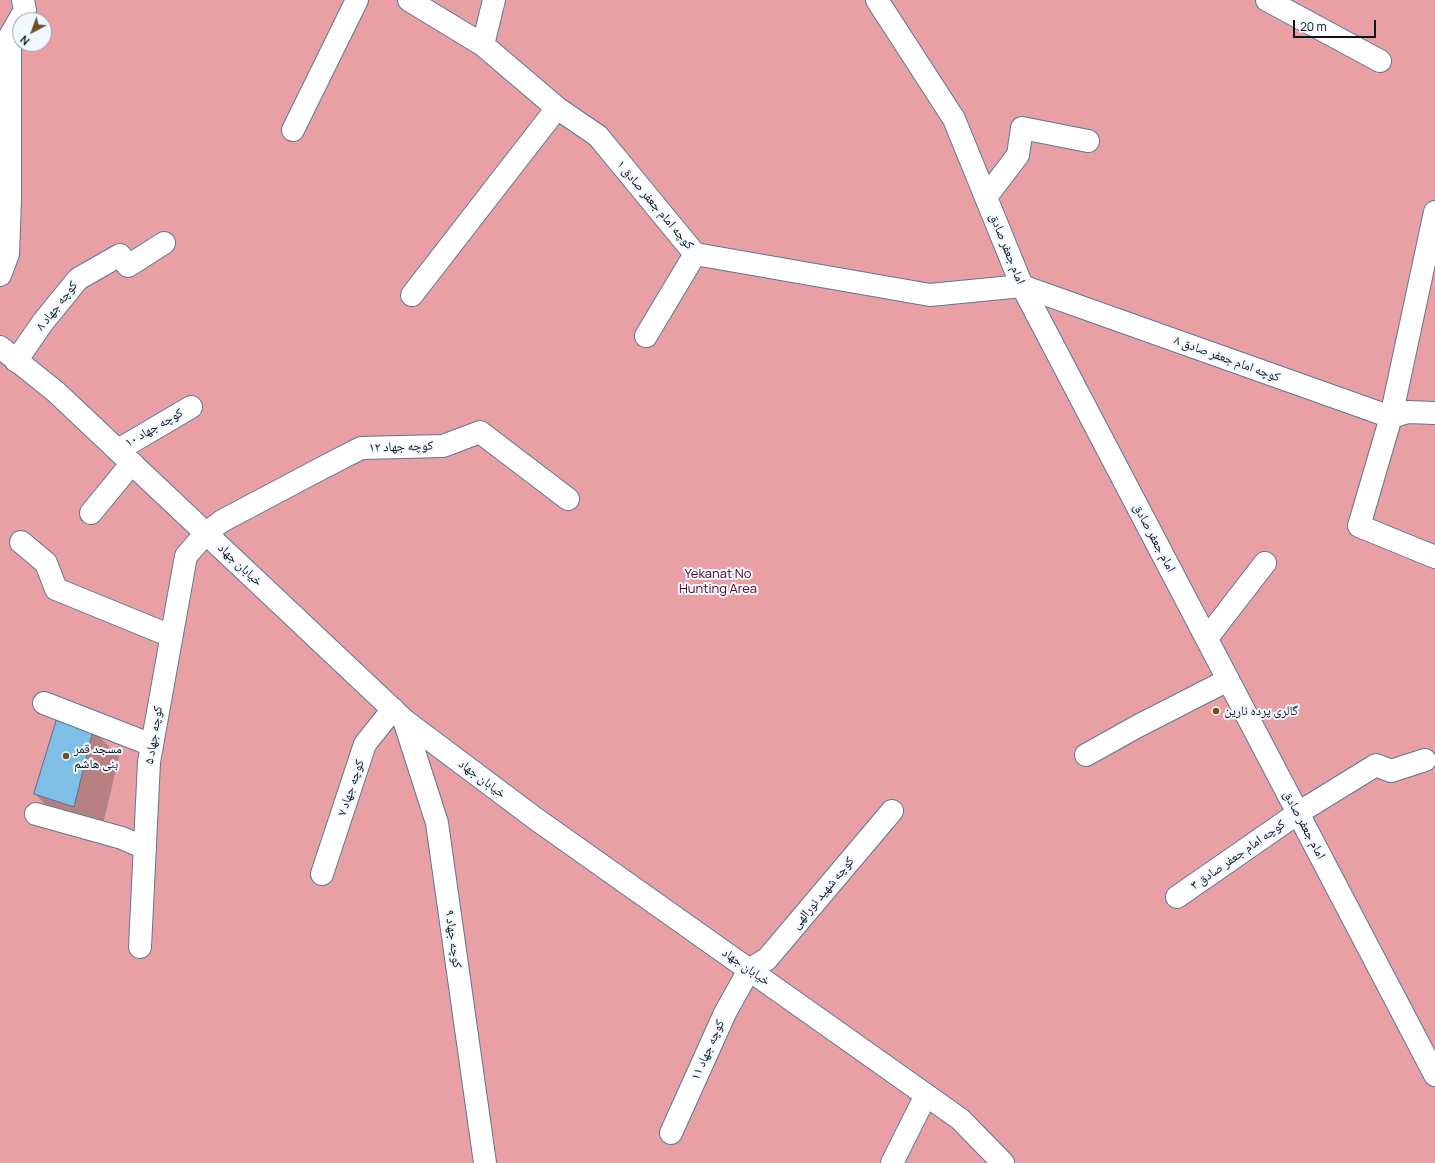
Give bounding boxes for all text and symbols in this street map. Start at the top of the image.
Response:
north arrow [12,12,52,52]
scale bar [1295,12,1378,38]
text: 20 m [1300,18,1327,35]
text: N [17,32,32,49]
street label: کوچه امام جعفر صادق ۱ [613,157,697,253]
street label: امام جعفر صادق [986,211,1028,287]
street label: کوچه جهاد ۸ [33,278,81,334]
street label: کوچه امام جعفر صادق ۸ [1172,333,1282,385]
street label: کوچه جهاد ۱۰ [122,405,186,451]
street label: کوچه جهاد ۱۲ [369,438,433,456]
street label: امام جعفر صادق [1129,501,1179,575]
street label: خیابان جهاد [214,540,266,590]
park label: Yekanat No Hunting Area [679,566,757,597]
place label: گالری پرده نارین [1224,703,1298,719]
street label: کوچه جهاد ۵ [142,705,166,765]
marker: گالری پرده نارین [1211,706,1221,716]
place label: مسجد قمر بنی هاشم [74,741,122,772]
marker: مسجد قمر بنی هاشم [61,751,71,761]
street label: خیابان جهاد [455,756,509,802]
street label: کوچه جهاد ۷ [334,758,368,818]
street label: امام جعفر صادق [1279,788,1329,862]
street label: کوچه امام جعفر صادق ۳ [1188,817,1288,893]
street label: کوچه شهید نورالهی [788,854,858,932]
street label: کوچه جهاد ۹ [441,909,465,969]
street label: خیابان جهاد [719,945,773,989]
street label: کوچه جهاد ۱۱ [688,1017,728,1083]

